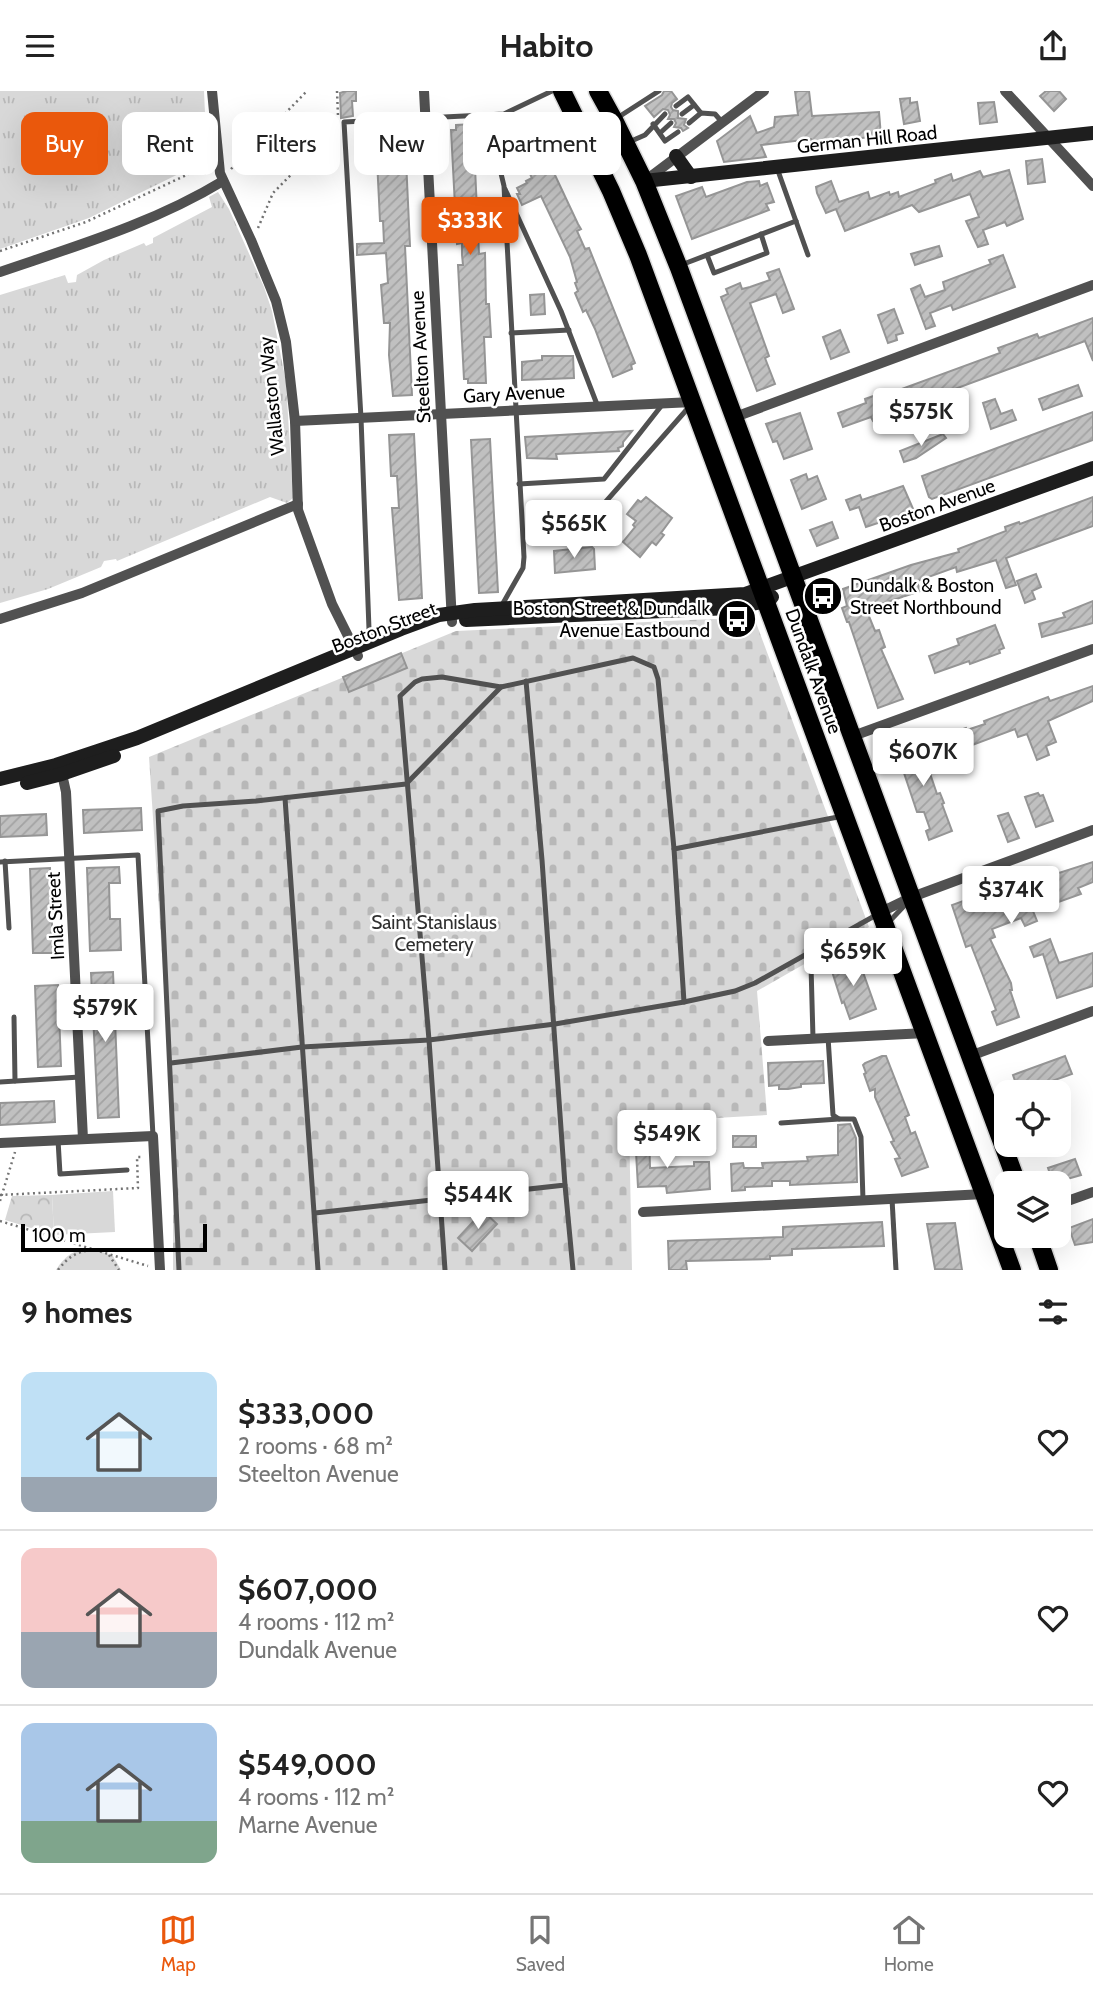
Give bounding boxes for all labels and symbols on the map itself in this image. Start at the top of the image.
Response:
street label: German Hill Road [796,121,938,158]
pin: $333K [421,197,519,257]
street label: Steelton Avenue [406,290,435,424]
street label: Wallaston Way [254,335,289,457]
street label: Gary Avenue [462,379,566,408]
pin: $575K [872,389,970,448]
street label: Boston Avenue [876,474,998,537]
pin: $565K [525,501,623,560]
place label: Dundalk & Boston Street Northbound [850,574,1002,619]
bus stop icon: Dundalk & Boston Street Northbound [802,575,844,617]
street label: Boston Street [329,597,440,658]
place label: Boston Street & Dundalk Avenue Eastbound [513,597,710,642]
bus stop icon: Boston Street & Dundalk Avenue Eastbound [716,598,758,640]
street label: Dundalk Avenue [780,605,847,737]
pin: $607K [874,729,972,788]
pin: $374K [962,867,1060,926]
street label: Imla Street [42,871,69,961]
park label: Saint Stanislaus Cemetery [371,911,497,956]
pin: $659K [804,929,902,988]
pin: $579K [56,985,154,1044]
pin: $549K [618,1111,716,1170]
pin: $544K [429,1171,527,1231]
scale bar [21,1221,206,1253]

